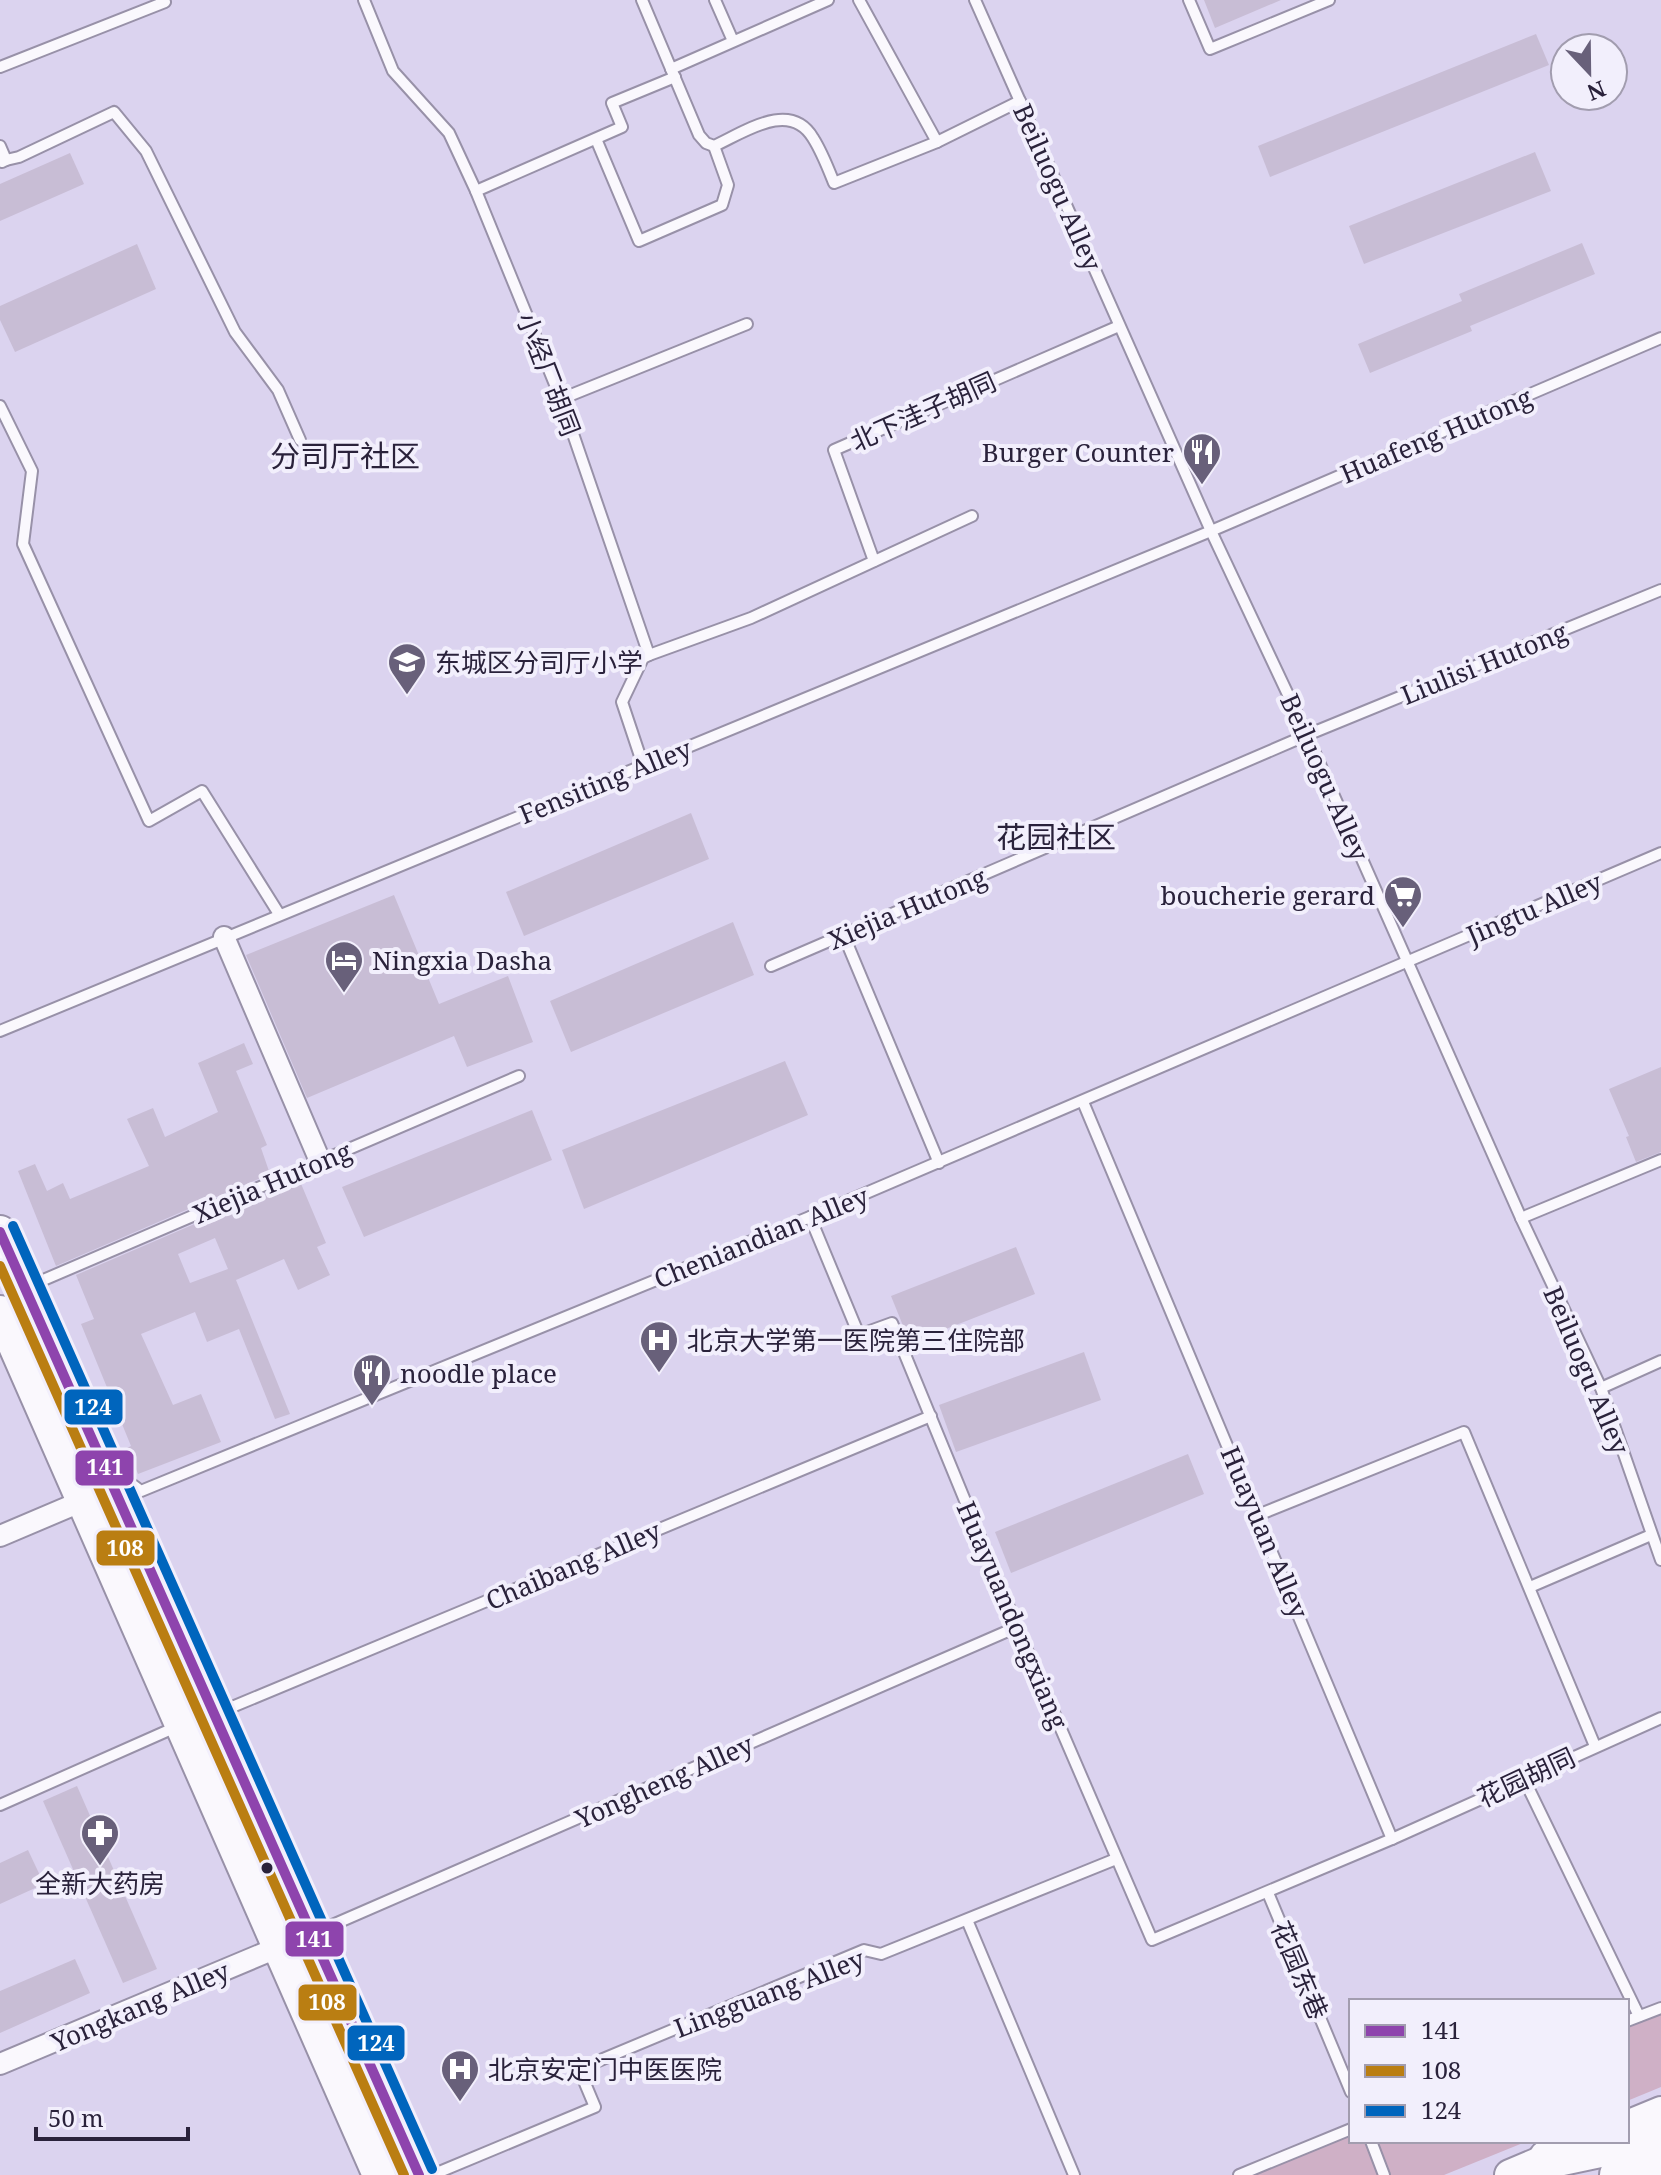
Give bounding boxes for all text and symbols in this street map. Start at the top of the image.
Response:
north arrow [1549,32,1629,112]
text: N [1583,74,1611,109]
street label: Beiluogu Alley [1005,98,1111,276]
street label: 小经厂胡同 [509,307,589,441]
street label: 北下洼子胡同 [844,363,1002,459]
street label: Huafeng Hutong [1335,378,1537,492]
restaurant icon: Burger Counter [1181,431,1223,486]
place label: Burger Counter [982,434,1174,470]
district label: 分司厅社区 [270,435,420,476]
street label: Liulisi Hutong [1396,613,1572,713]
school or university icon: 东城区分司厅小学 [386,641,428,696]
place label: 东城区分司厅小学 [435,644,643,680]
street label: Beiluogu Alley [1272,688,1378,866]
street label: Fensiting Alley [513,730,697,832]
district label: 花园社区 [996,816,1116,857]
street label: Xiejia Hutong [822,858,992,958]
street label: Jingtu Alley [1460,863,1608,953]
supermarket icon: boucherie gerard [1382,874,1424,929]
place label: boucherie gerard [1161,877,1375,913]
hotel icon: Ningxia Dasha [323,939,365,994]
place label: Ningxia Dasha [372,942,552,978]
street label: Xiejia Hutong [187,1132,357,1232]
street label: Cheniandian Alley [648,1177,874,1296]
street label: Beiluogu Alley [1535,1281,1639,1460]
hospital icon: 北京大学第一医院第三住院部 [638,1319,680,1374]
place label: 北京大学第一医院第三住院部 [687,1322,1025,1358]
restaurant icon: noodle place [351,1352,393,1407]
place label: noodle place [400,1355,557,1391]
line badge: 124 [63,1388,124,1426]
text: 124 [74,1391,112,1421]
street label: Huayuan Alley [1213,1440,1318,1624]
line badge: 141 [74,1449,135,1487]
text: 141 [86,1451,124,1481]
street label: Huayuandongxiang [949,1496,1077,1734]
street label: Chaibang Alley [480,1512,666,1618]
line badge: 108 [95,1529,156,1567]
text: 108 [106,1532,144,1562]
street label: Yongheng Alley [568,1726,759,1837]
street label: 花园胡同 [1471,1739,1581,1815]
pharmacy icon: 全新大药房 [79,1812,121,1867]
unlabelled marker [259,1860,275,1876]
place label: 全新大药房 [35,1865,165,1901]
street label: 花园东巷 [1263,1915,1337,2025]
line badge: 141 [284,1920,345,1958]
text: 141 [295,1923,333,1953]
street label: Lingguang Alley [669,1940,870,2046]
street label: Yongkang Alley [44,1952,235,2060]
line badge: 108 [297,1983,358,2022]
text: 108 [308,1986,346,2016]
legend [1349,1999,1629,2143]
text: 141 [1421,2013,1461,2046]
line badge: 124 [346,2024,406,2062]
text: 124 [357,2027,395,2057]
hospital icon: 北京安定门中医医院 [439,2048,481,2103]
place label: 北京安定门中医医院 [488,2051,722,2087]
text: 108 [1421,2053,1461,2086]
scale bar [36,2091,188,2141]
text: 124 [1421,2093,1462,2126]
text: 50 m [48,2101,104,2134]

